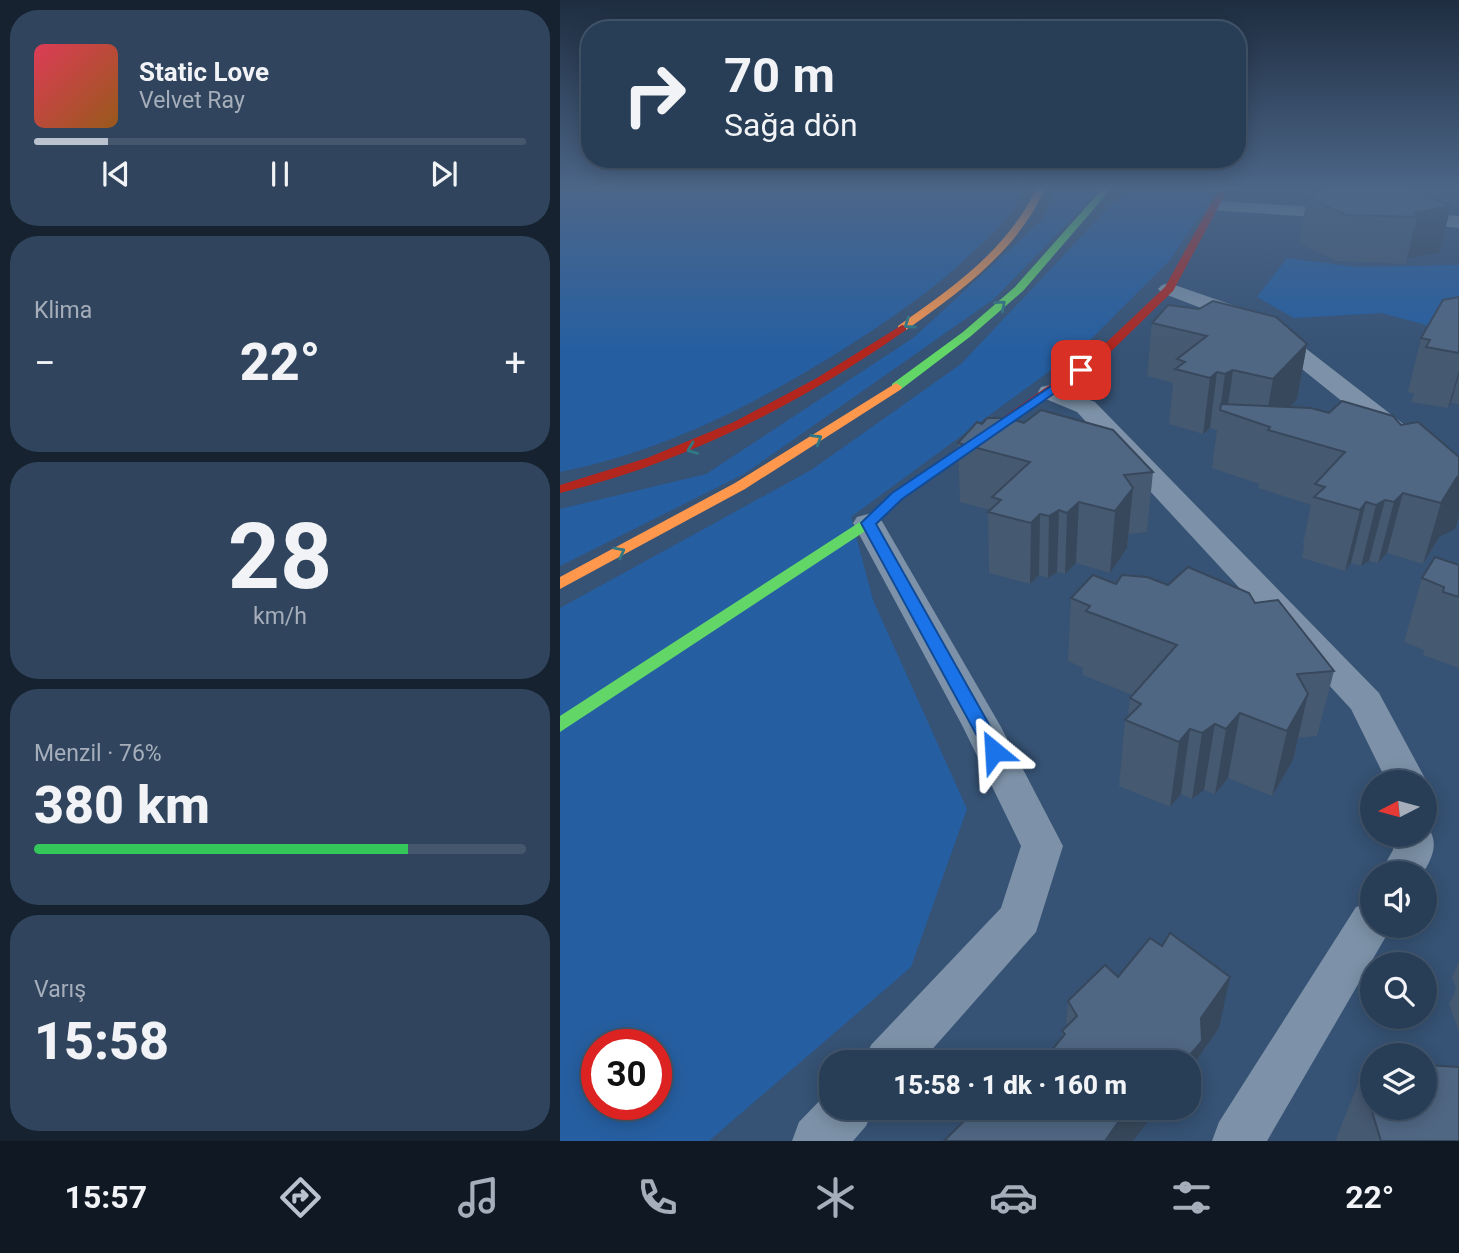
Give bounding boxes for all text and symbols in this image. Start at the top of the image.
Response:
text: 70 m [724,47,835,104]
icon: right [609,49,700,140]
text: Static Love [139,57,269,87]
text: Velvet Ray [139,87,245,114]
text: Sağa dön [724,106,858,144]
icon: previous [97,155,135,193]
icon: pause [261,155,299,193]
icon: next [425,155,463,193]
text: Klima [34,297,92,324]
one-way arrow [993,301,1006,313]
one-way arrow [904,315,917,328]
text: 22° [240,332,320,393]
pin [1051,340,1111,400]
text: − [34,341,56,385]
text: + [504,341,526,385]
icon: arrive [1062,351,1100,389]
one-way arrow [810,434,823,447]
one-way arrow [686,441,698,455]
text: 28 [228,504,332,610]
one-way arrow [613,547,626,560]
text: km/h [253,603,307,630]
position arrow [957,714,1031,788]
text: Menzil · 76% [34,740,162,767]
north arrow [1360,770,1437,847]
map controls [1360,770,1437,1120]
text: 380 km [34,775,210,836]
button: sound [1360,861,1437,938]
button: search [1360,952,1437,1029]
text: Varış [34,976,86,1003]
text: 15:58 [34,1011,169,1072]
speed limit sign: 30 [581,1029,672,1120]
button: layers [1360,1043,1437,1120]
text: 15:58 · 1 dk · 160 m [893,1070,1127,1100]
icon: directions [276,1173,325,1222]
icon: music [454,1173,503,1222]
icon: phone [633,1173,682,1222]
icon: climate [811,1173,860,1222]
icon: car [989,1173,1038,1222]
icon: filters [1167,1173,1216,1222]
text: 15:57 [65,1178,147,1216]
text: 22° [1345,1178,1394,1216]

